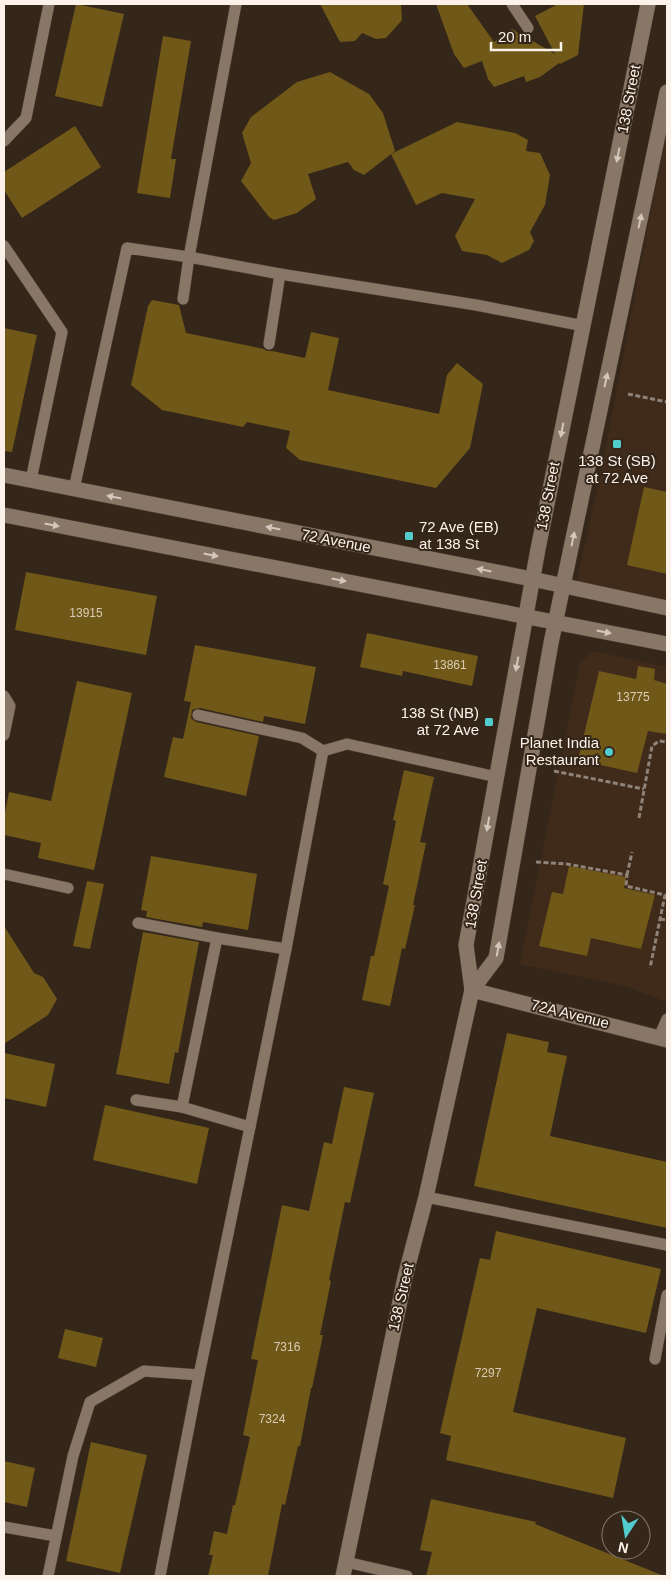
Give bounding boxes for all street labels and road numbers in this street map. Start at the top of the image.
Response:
street label: 138 Street [614,62,644,134]
street label: 138 Street [533,459,563,531]
street label: 72 Avenue [300,525,372,556]
street label: 138 Street [461,858,490,929]
street label: 72A Avenue [529,996,611,1031]
street label: 138 Street [384,1260,417,1333]

